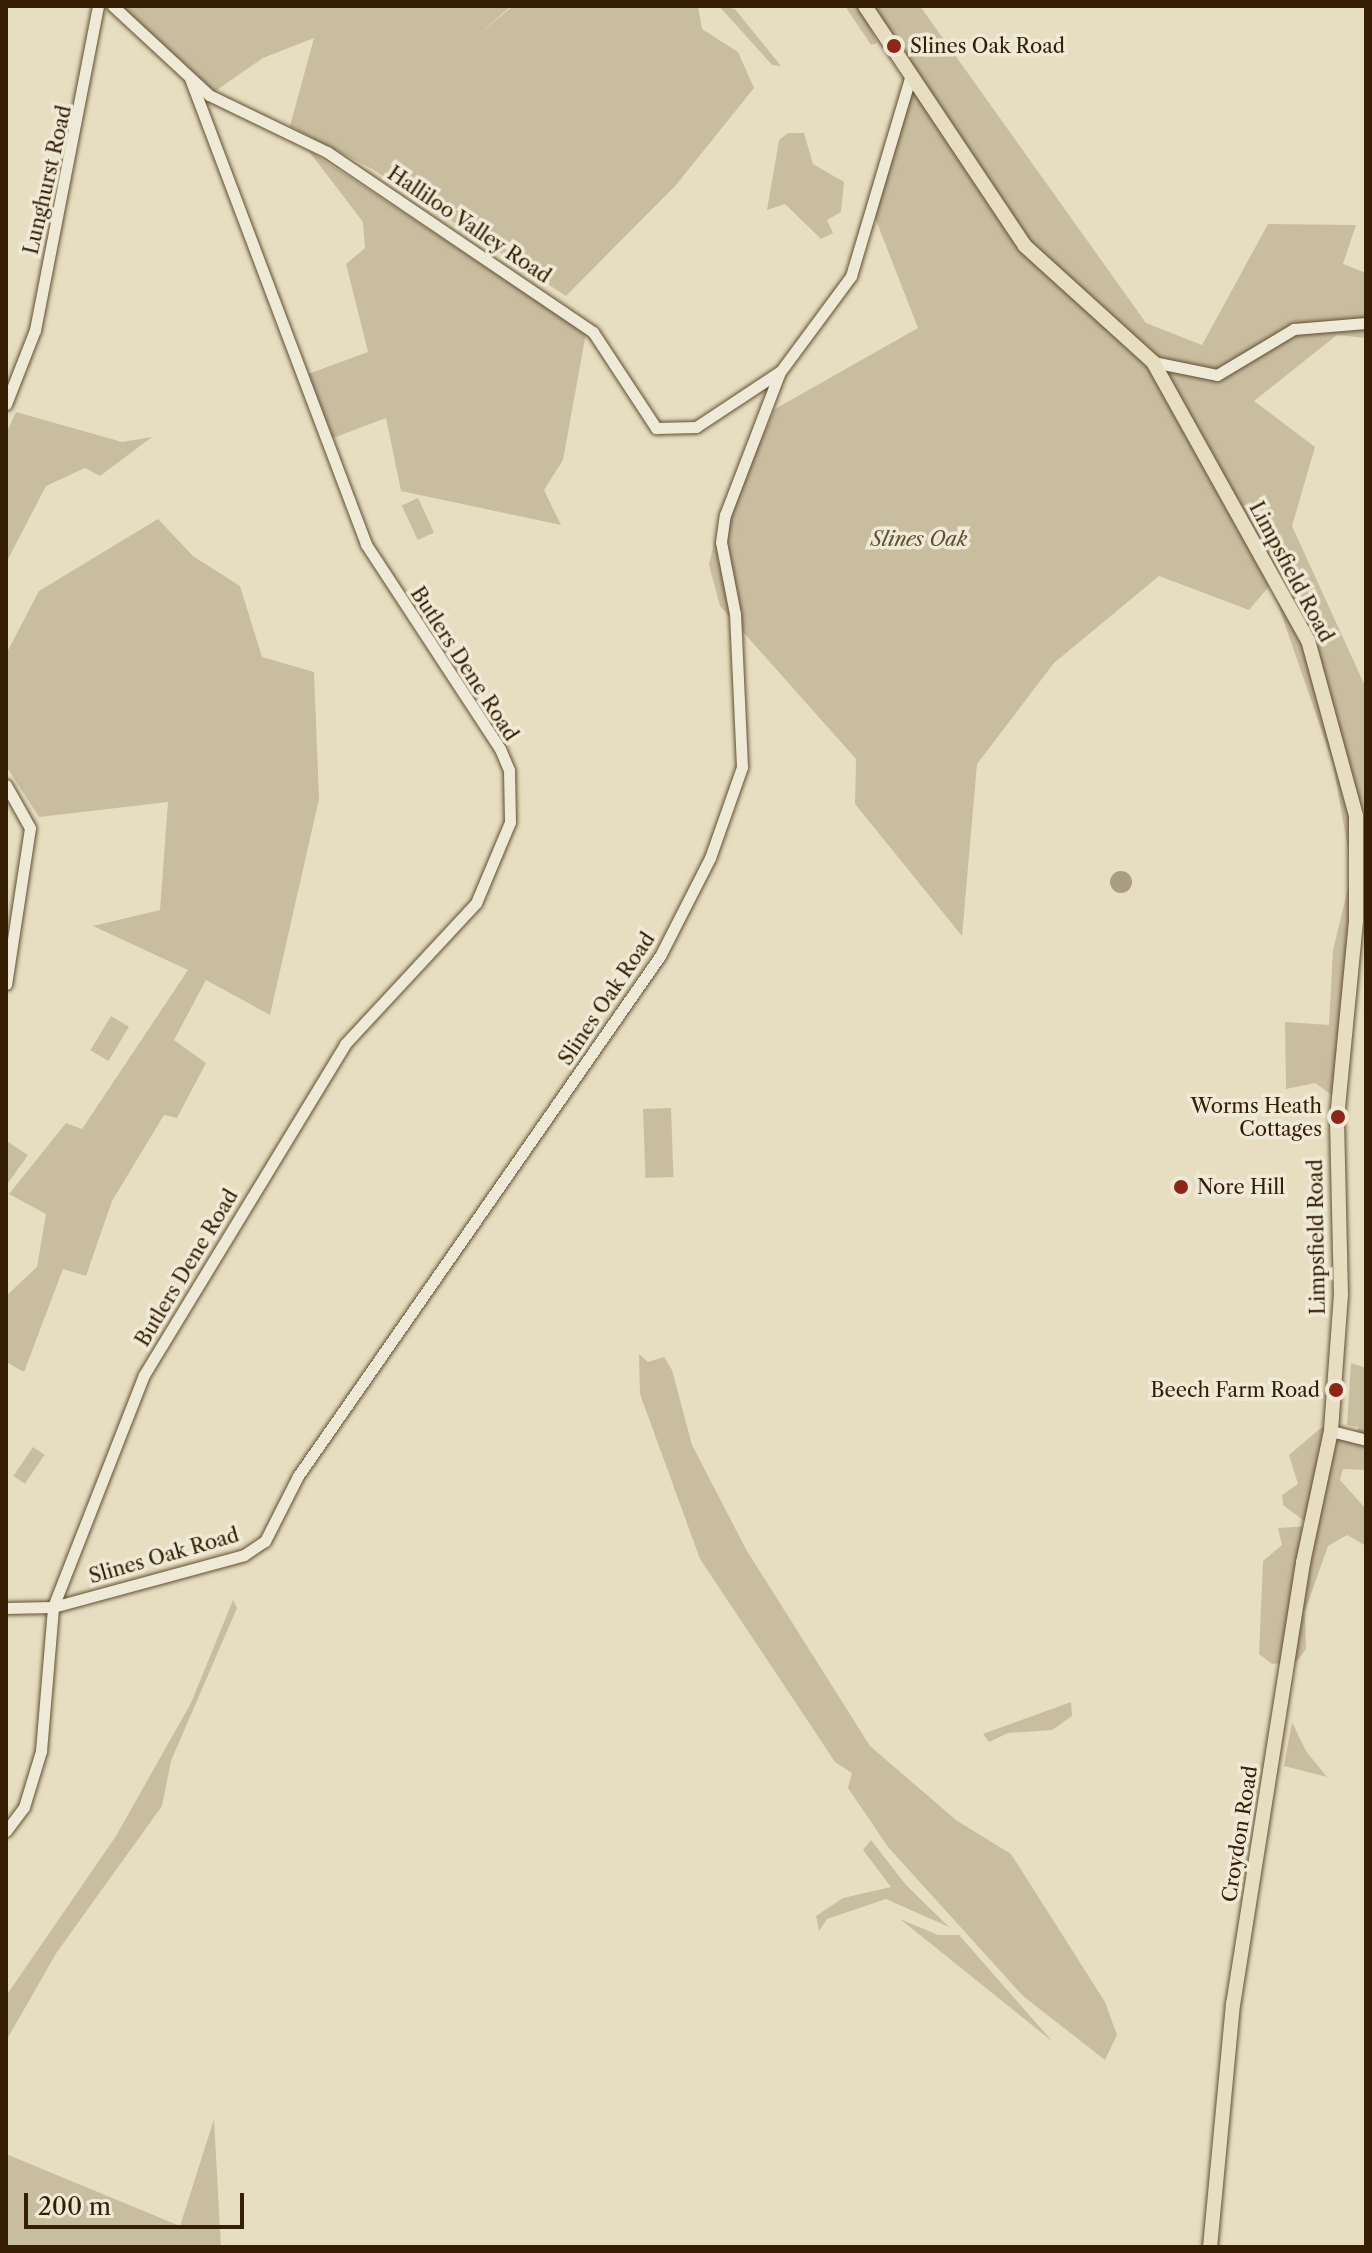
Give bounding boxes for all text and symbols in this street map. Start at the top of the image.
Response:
place label: Slines Oak Road [910,34,1065,58]
marker: Slines Oak Road [885,37,903,55]
street label: Lunghurst Road [19,103,77,257]
street label: Halliloo Valley Road [382,161,556,289]
street label: Limpsfield Road [1244,498,1338,646]
park label: Slines Oak [871,527,967,551]
street label: Butlers Dene Road [405,582,523,746]
street label: Slines Oak Road [554,928,660,1070]
place label: Worms Heath Cottages [1190,1094,1322,1141]
marker: Worms Heath Cottages [1329,1108,1347,1126]
street label: Limpsfield Road [1304,1159,1330,1315]
place label: Nore Hill [1197,1175,1285,1199]
marker: Nore Hill [1172,1178,1190,1196]
street label: Butlers Dene Road [131,1185,243,1351]
place label: Beech Farm Road [1151,1378,1320,1402]
marker: Beech Farm Road [1327,1381,1345,1399]
street label: Slines Oak Road [86,1523,242,1589]
street label: Croydon Road [1217,1764,1263,1904]
scale bar [28,2177,248,2227]
text: 200 m [38,2192,111,2221]

